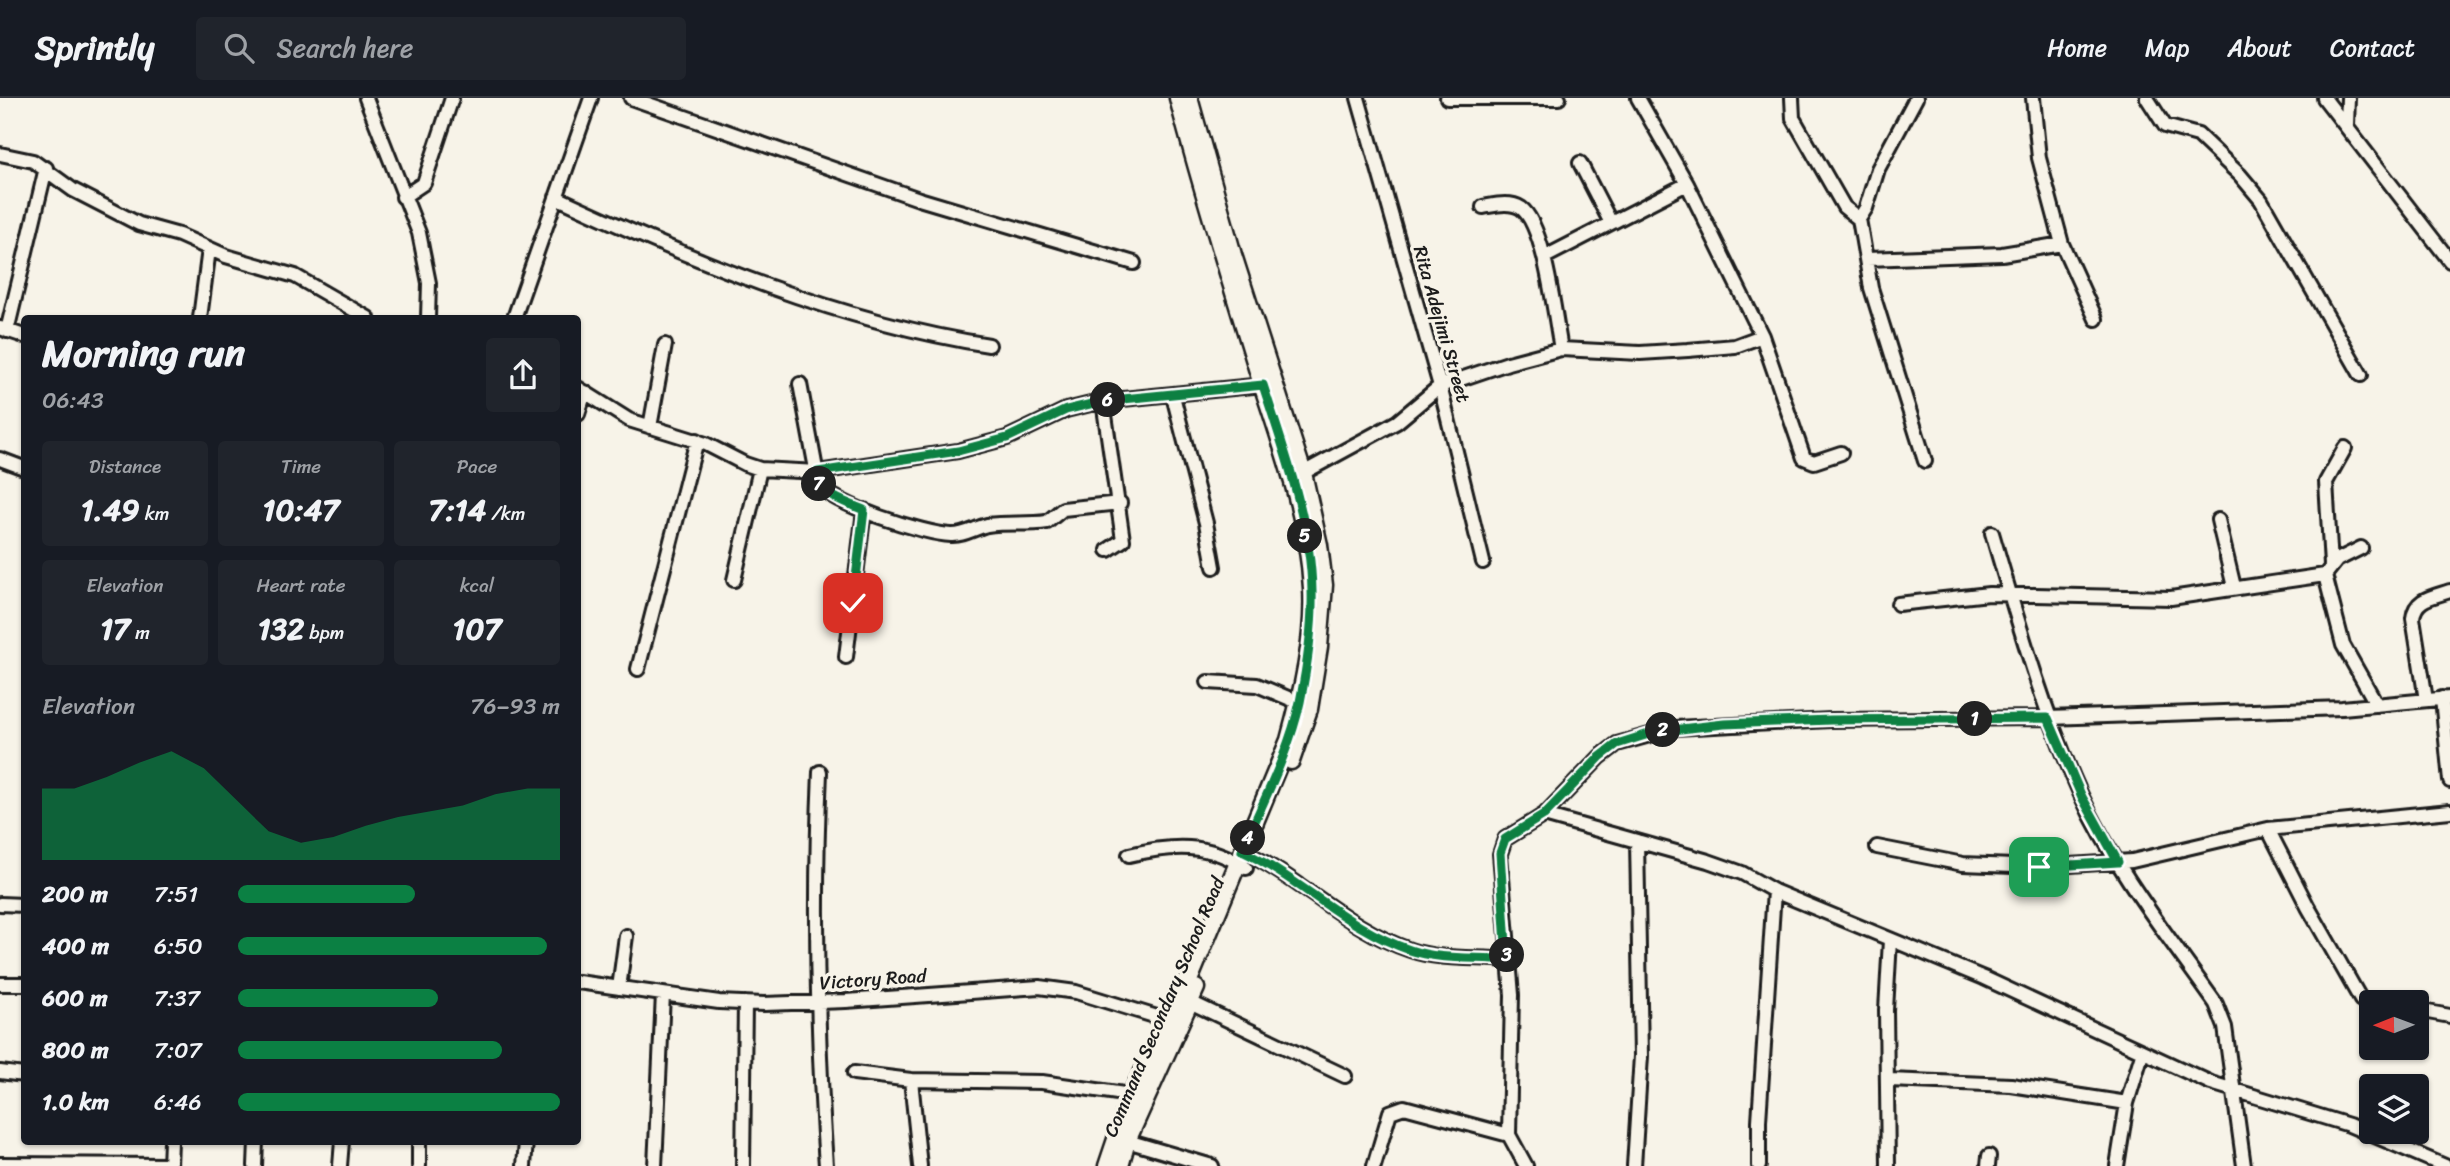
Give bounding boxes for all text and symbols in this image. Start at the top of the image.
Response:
search box [196,17,686,80]
text: Sprintly [35,19,154,77]
text: Search here [276,25,413,71]
text: Home [2047,27,2107,69]
text: Map [2145,27,2189,69]
text: About [2227,27,2292,69]
text: Contact [2330,27,2415,69]
icon: search [220,29,258,67]
street label: Rita Adejimi Street [1404,242,1480,406]
text: Morning run [42,320,245,387]
button: share [486,338,560,412]
text: 06:43 [42,380,104,421]
pin: 6 [1090,382,1126,418]
text: 6 [1102,383,1113,416]
text: Distance [89,450,161,483]
text: Time [281,450,321,483]
text: Pace [457,450,497,483]
pin: 7 [802,466,836,502]
text: 7 [813,467,824,500]
text: 1.49 [81,483,140,537]
text: 10:47 [263,483,339,537]
text: 7:14 [429,483,486,537]
text: km [140,497,169,530]
text: /km [486,497,525,530]
pin: 5 [1288,518,1322,554]
text: 5 [1299,519,1310,552]
text: Elevation [87,569,163,602]
text: Heart rate [256,569,346,602]
text: kcal [460,569,494,602]
pin [823,573,883,633]
icon: check [834,584,872,622]
text: 17 [100,602,130,656]
text: 132 [258,602,304,656]
text: 107 [453,602,501,656]
text: m [130,616,150,649]
text: bpm [304,616,344,649]
text: Elevation [42,686,135,727]
text: 76–93 m [470,686,560,727]
pin: 1 [1958,702,1993,736]
text: 1 [1970,702,1979,735]
pin: 2 [1646,712,1680,748]
text: 2 [1657,713,1668,746]
pin: 4 [1230,820,1266,856]
text: 4 [1242,821,1253,854]
pin [2009,837,2069,897]
icon: arrive [2020,848,2058,886]
street label: Command Secondary School Road [1094,870,1235,1142]
text: 200 m [42,874,108,915]
text: 7:51 [154,874,198,915]
text: 400 m [42,926,109,967]
text: 6:50 [154,926,203,967]
pin: 3 [1490,938,1524,972]
text: 3 [1501,938,1512,971]
street label: Victory Road [818,959,929,999]
text: 600 m [42,978,108,1019]
text: 7:37 [154,978,200,1019]
north arrow [2359,990,2429,1060]
map controls [2359,990,2429,1144]
text: 800 m [42,1030,109,1071]
text: 7:07 [154,1030,202,1071]
button: layers [2359,1074,2429,1144]
text: 1.0 km [42,1082,109,1123]
text: 6:46 [154,1082,201,1123]

